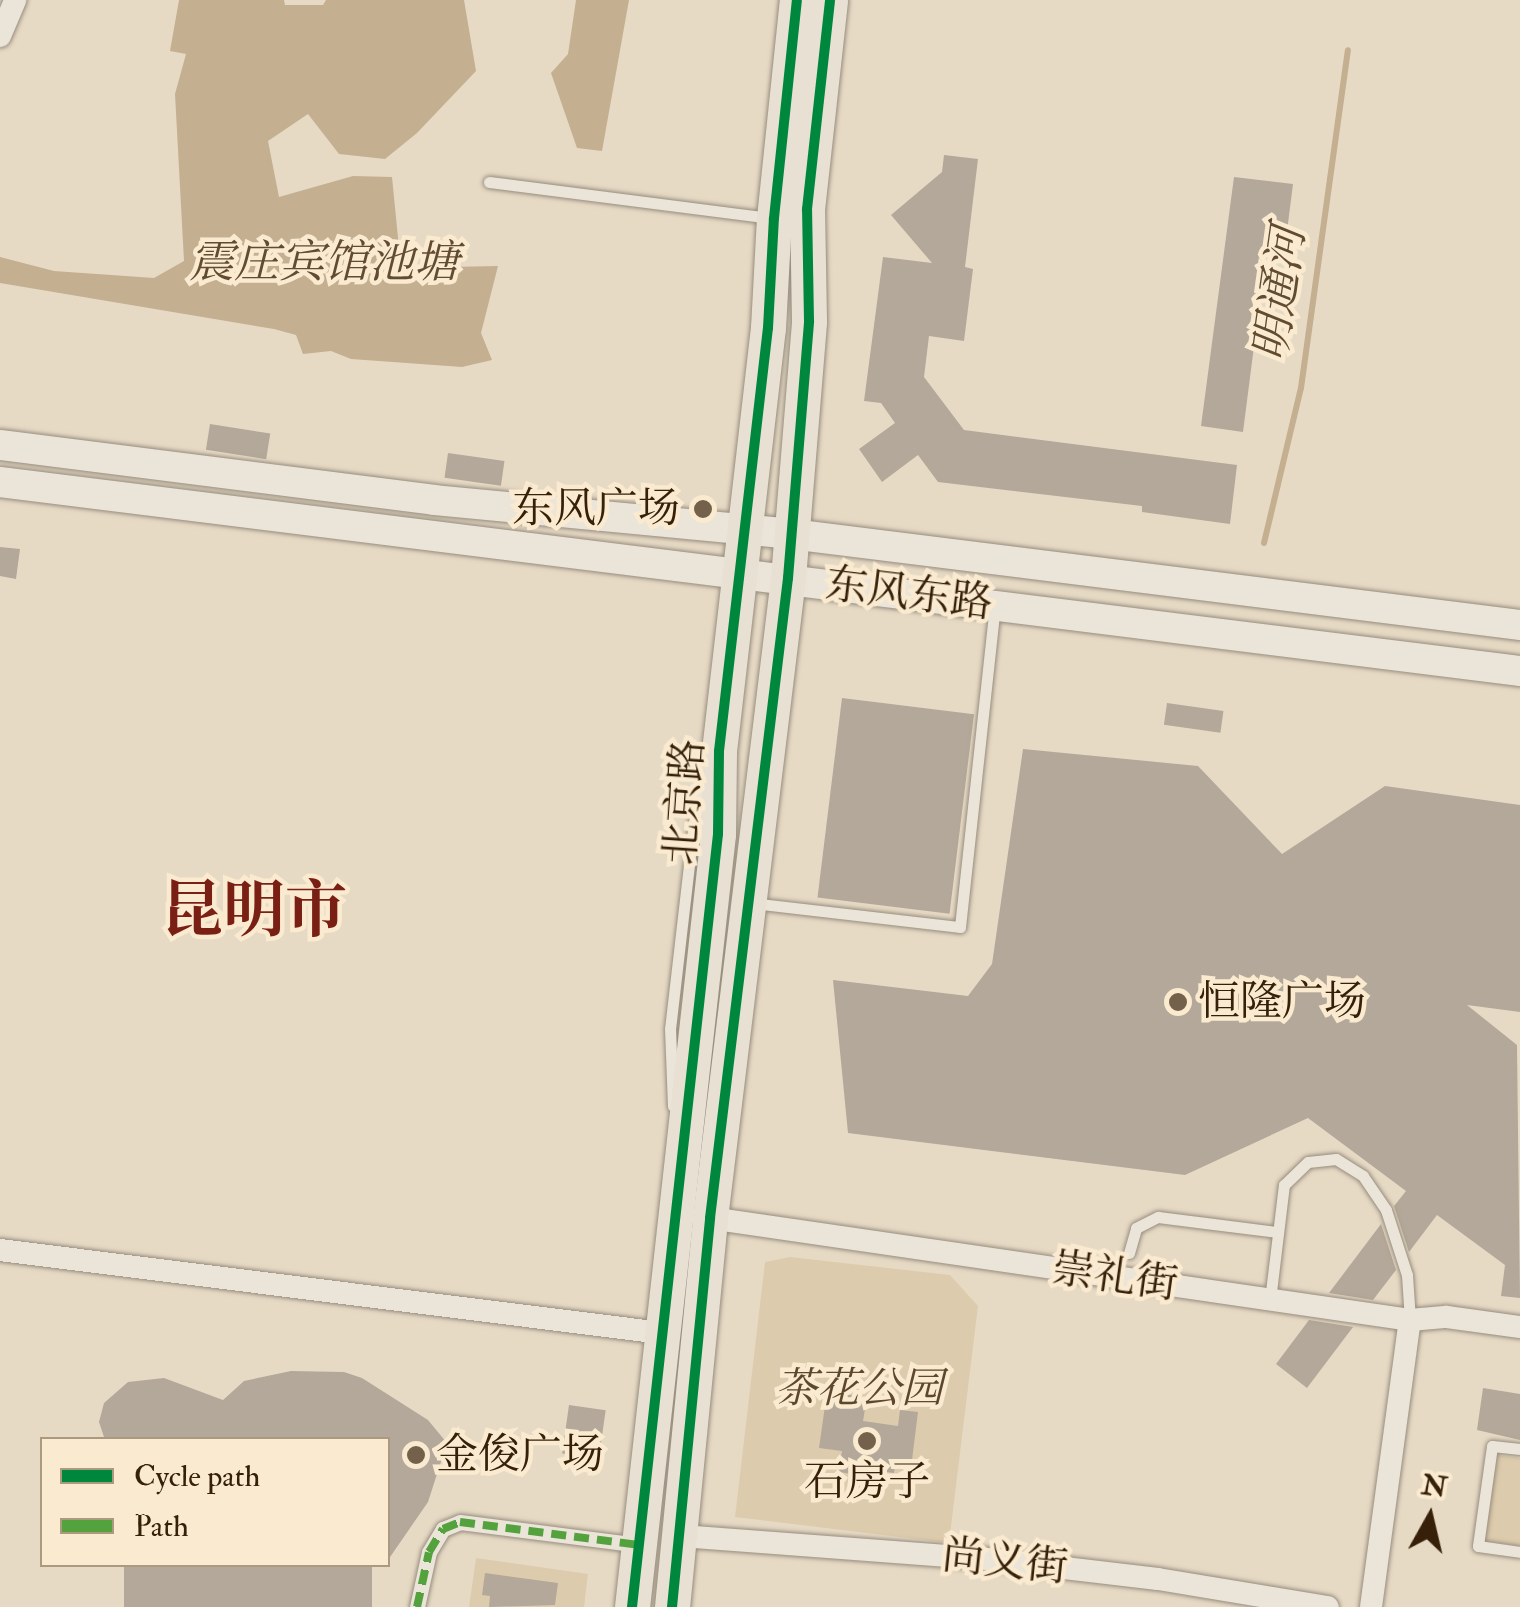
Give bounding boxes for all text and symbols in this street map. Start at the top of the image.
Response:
water label: 明通河 [1245,223,1317,365]
water label: 震庄宾馆池塘 [189,237,459,291]
place label: 东风广场 [512,484,680,534]
marker: 东风广场 [690,496,716,522]
street label: 东风东路 [823,559,995,629]
street label: 北京路 [655,737,715,867]
district label: 昆明市 [161,875,347,949]
place label: 恒隆广场 [1198,977,1366,1027]
marker: 恒隆广场 [1167,991,1189,1013]
street label: 崇礼街 [1049,1243,1181,1311]
park label: 茶花公园 [775,1364,943,1414]
place label: 金俊广场 [436,1430,604,1480]
marker: 石房子 [856,1430,878,1452]
legend [40,1437,390,1567]
marker: 金俊广场 [405,1444,427,1466]
place label: 石房子 [804,1457,930,1507]
text: Cycle path [134,1458,260,1495]
north arrow [1380,1467,1480,1567]
text: N [1419,1468,1449,1506]
text: Path [134,1508,189,1545]
street label: 尚义街 [940,1530,1070,1594]

